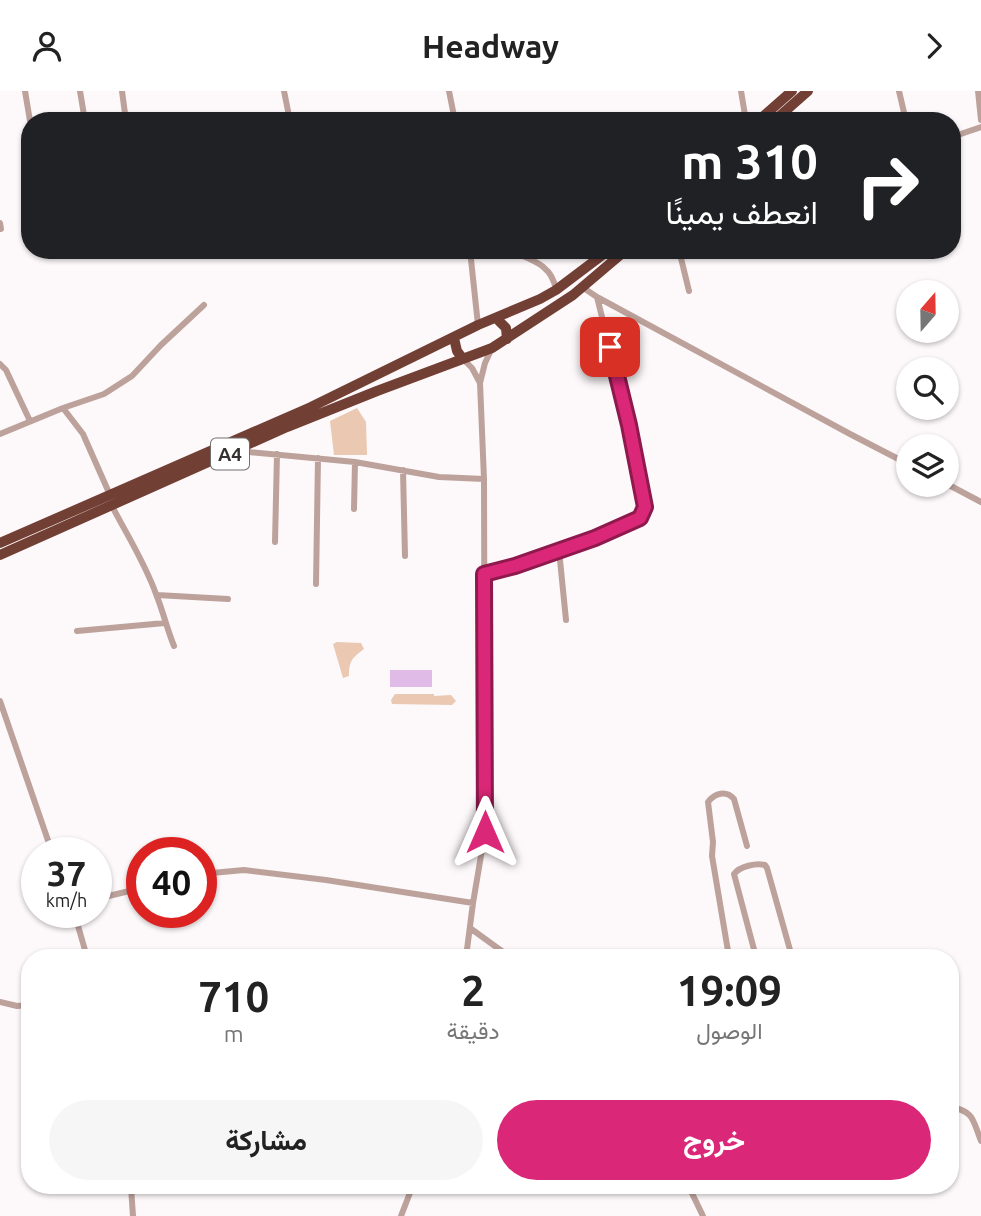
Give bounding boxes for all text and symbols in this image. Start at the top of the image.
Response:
icon: person [28,27,66,65]
icon: forward [915,27,953,65]
text: Headway [422,28,559,64]
text: 310 m [681,133,818,188]
icon: right [842,140,933,231]
text: انعطف يمينًا [665,194,818,230]
north arrow [896,280,959,343]
map controls [896,280,959,497]
pin [580,317,640,377]
icon: arrive [591,328,629,366]
button: search [896,357,959,420]
button: layers [896,434,959,497]
road number: A4 [211,439,249,469]
position arrow [448,795,522,869]
speed limit sign: 40 [126,837,217,928]
text: 37 [47,853,86,893]
text: km/h [46,890,87,910]
text: 2 [461,967,485,1014]
text: 19:09 [677,967,782,1014]
text: 710 [198,973,269,1020]
text: دقيقة [446,1018,500,1043]
text: الوصول [696,1018,763,1043]
text: m [224,1021,244,1046]
button: مشاركة [49,1100,483,1180]
button: خروج [497,1100,931,1180]

